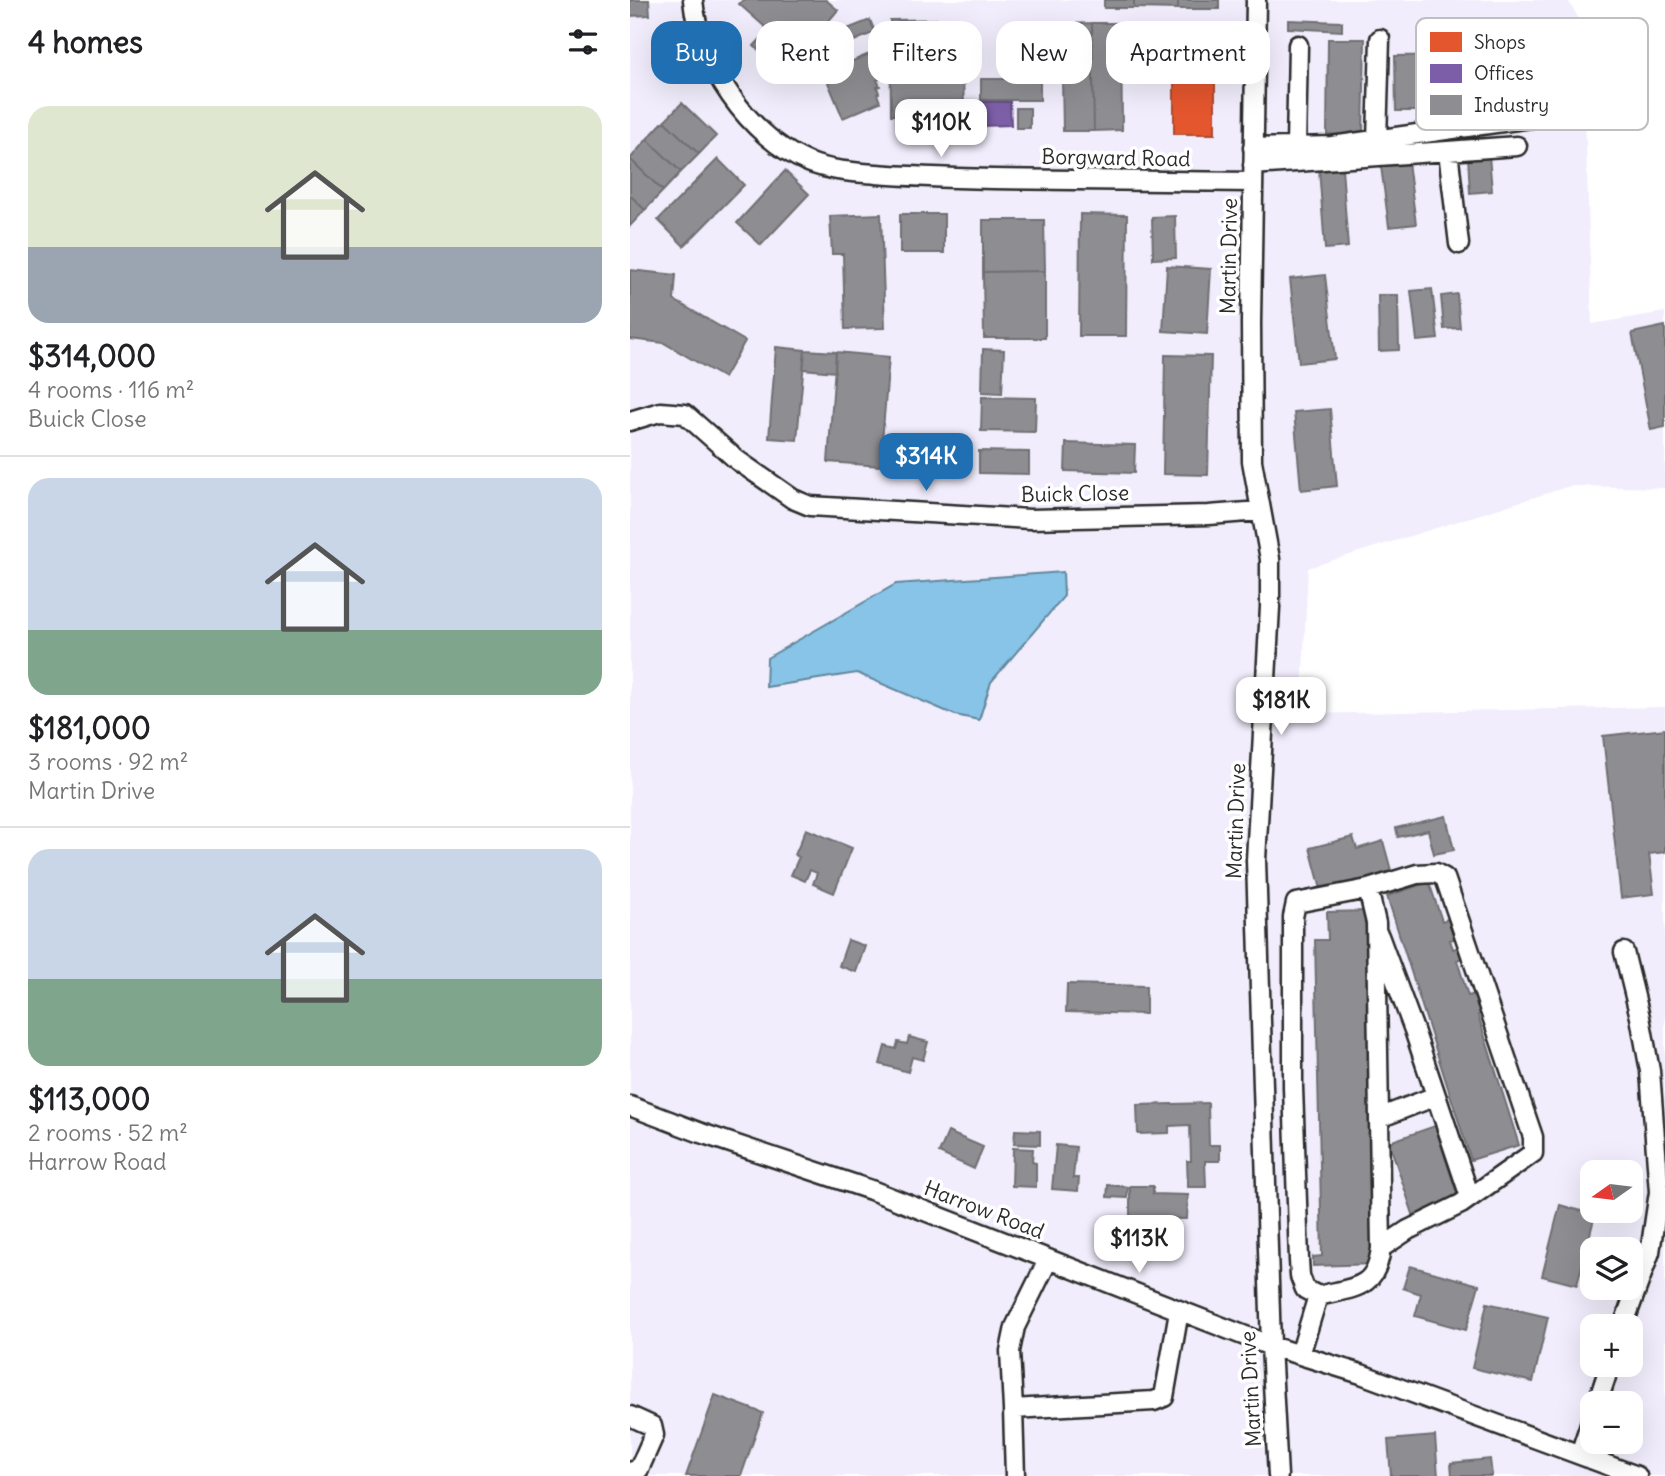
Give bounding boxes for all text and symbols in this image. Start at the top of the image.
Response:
legend [1416,18,1648,130]
chip: Buy [651,21,742,84]
chip: Rent [756,21,854,84]
chip: Filters [868,21,982,84]
chip: New [996,21,1092,84]
chip: Apartment [1106,21,1270,84]
text: 4 homes [28,23,143,61]
icon: filters [564,23,602,61]
text: Shops [1474,30,1526,54]
text: Offices [1474,61,1534,85]
text: Industry [1474,93,1549,117]
pin: $110K [892,100,990,159]
text: $110K [911,107,971,136]
street label: Borgward Road [1041,143,1191,172]
icon: home [252,152,378,278]
street label: Martin Drive [1214,198,1243,314]
text: $314,000 [28,337,156,375]
text: 4 rooms · 116 m² [28,375,194,404]
text: Buick Close [28,404,147,433]
pin: $314K [877,434,975,493]
text: $314K [895,441,957,470]
street label: Buick Close [1021,479,1129,508]
icon: home [252,524,378,650]
pin: $181K [1232,678,1330,737]
text: $181K [1252,685,1310,714]
text: $181,000 [28,709,151,747]
text: 3 rooms · 92 m² [28,747,188,776]
street label: Martin Drive [1220,763,1251,879]
text: Martin Drive [28,776,155,805]
icon: home [252,895,378,1021]
text: $113,000 [28,1080,151,1118]
text: 2 rooms · 52 m² [28,1118,188,1147]
text: Harrow Road [28,1147,167,1176]
north arrow [1580,1160,1643,1223]
map controls [1580,1160,1643,1454]
street label: Harrow Road [920,1174,1048,1245]
pin: $113K [1090,1216,1188,1275]
text: $113K [1110,1223,1168,1252]
button: layers [1580,1237,1643,1300]
button: + [1580,1314,1643,1377]
street label: Martin Drive [1234,1330,1267,1448]
button: − [1580,1391,1643,1454]

